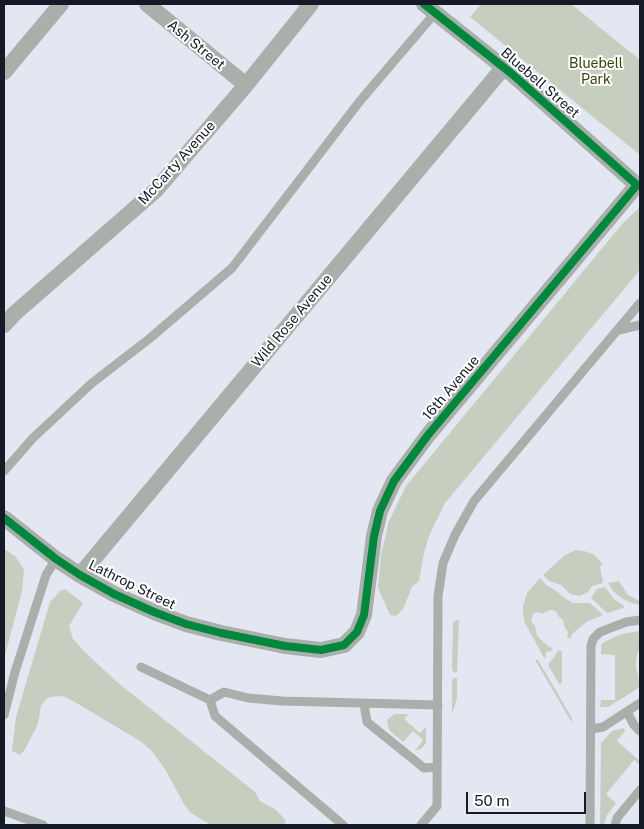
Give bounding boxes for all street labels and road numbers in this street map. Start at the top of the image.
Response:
street label: Ash Street [164,17,228,73]
street label: Bluebell Street [497,44,583,122]
street label: McCarty Avenue [135,118,219,208]
street label: Wild Rose Avenue [248,271,336,371]
street label: 16th Avenue [419,352,483,424]
street label: Lathrop Street [86,557,178,613]

